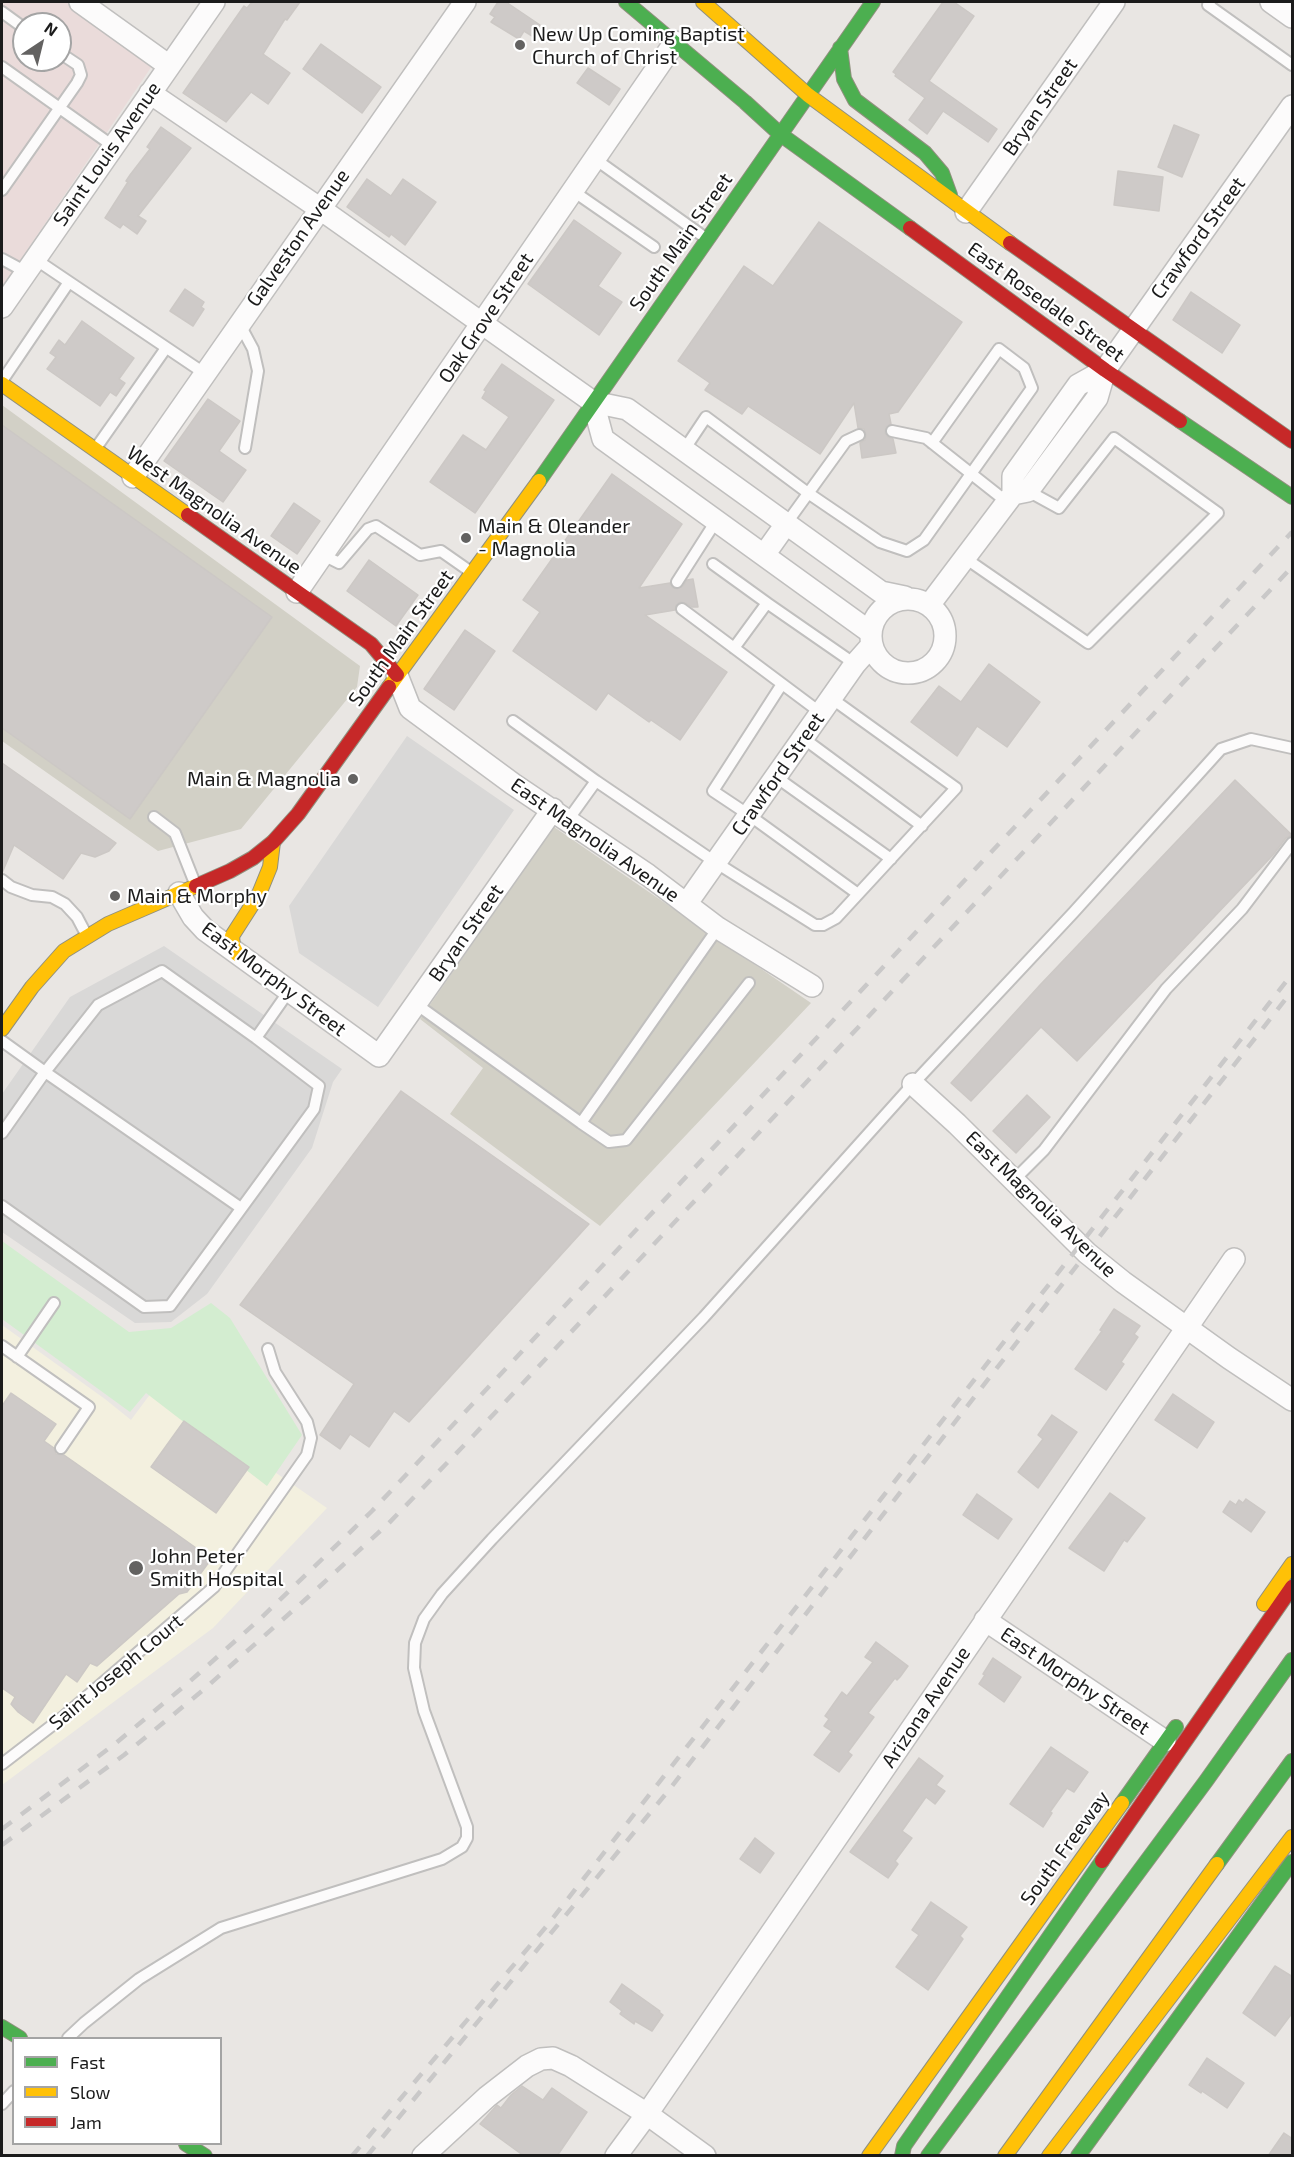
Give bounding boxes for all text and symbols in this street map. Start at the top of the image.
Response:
north arrow [12,12,72,72]
text: N [41,17,62,40]
place label: New Up Coming Baptist Church of Christ [532,22,745,69]
marker: New Up Coming Baptist Church of Christ [513,38,527,52]
street label: Bryan Street [998,54,1082,160]
street label: Saint Louis Avenue [48,77,166,231]
street label: Galveston Avenue [242,165,354,311]
street label: South Main Street [624,168,738,316]
street label: Crawford Street [1146,172,1250,304]
street label: East Rosedale Street [963,237,1129,367]
street label: Oak Grove Street [434,248,538,388]
street label: West Magnolia Avenue [122,441,306,579]
place label: Main & Oleander - Magnolia [478,514,630,561]
marker: Main & Oleander - Magnolia [459,531,473,545]
street label: South Main Street [343,565,459,711]
street label: Crawford Street [727,708,829,840]
place label: Main & Magnolia [187,767,341,791]
marker: Main & Magnolia [346,772,360,786]
street label: East Magnolia Avenue [506,773,684,907]
street label: Bryan Street [424,880,508,986]
place label: Main & Morphy [127,884,267,908]
marker: Main & Morphy [108,889,122,903]
street label: East Morphy Street [197,917,351,1041]
street label: East Magnolia Avenue [961,1126,1121,1282]
place label: John Peter Smith Hospital [150,1544,283,1591]
marker: John Peter Smith Hospital [127,1559,145,1577]
street label: Saint Joseph Court [44,1609,188,1735]
street label: East Morphy Street [996,1622,1154,1740]
street label: Arizona Avenue [877,1642,975,1772]
street label: South Freeway [1016,1786,1114,1910]
legend [12,2037,222,2145]
text: Fast [70,2051,105,2073]
text: Slow [70,2081,110,2103]
text: Jam [70,2111,102,2133]

